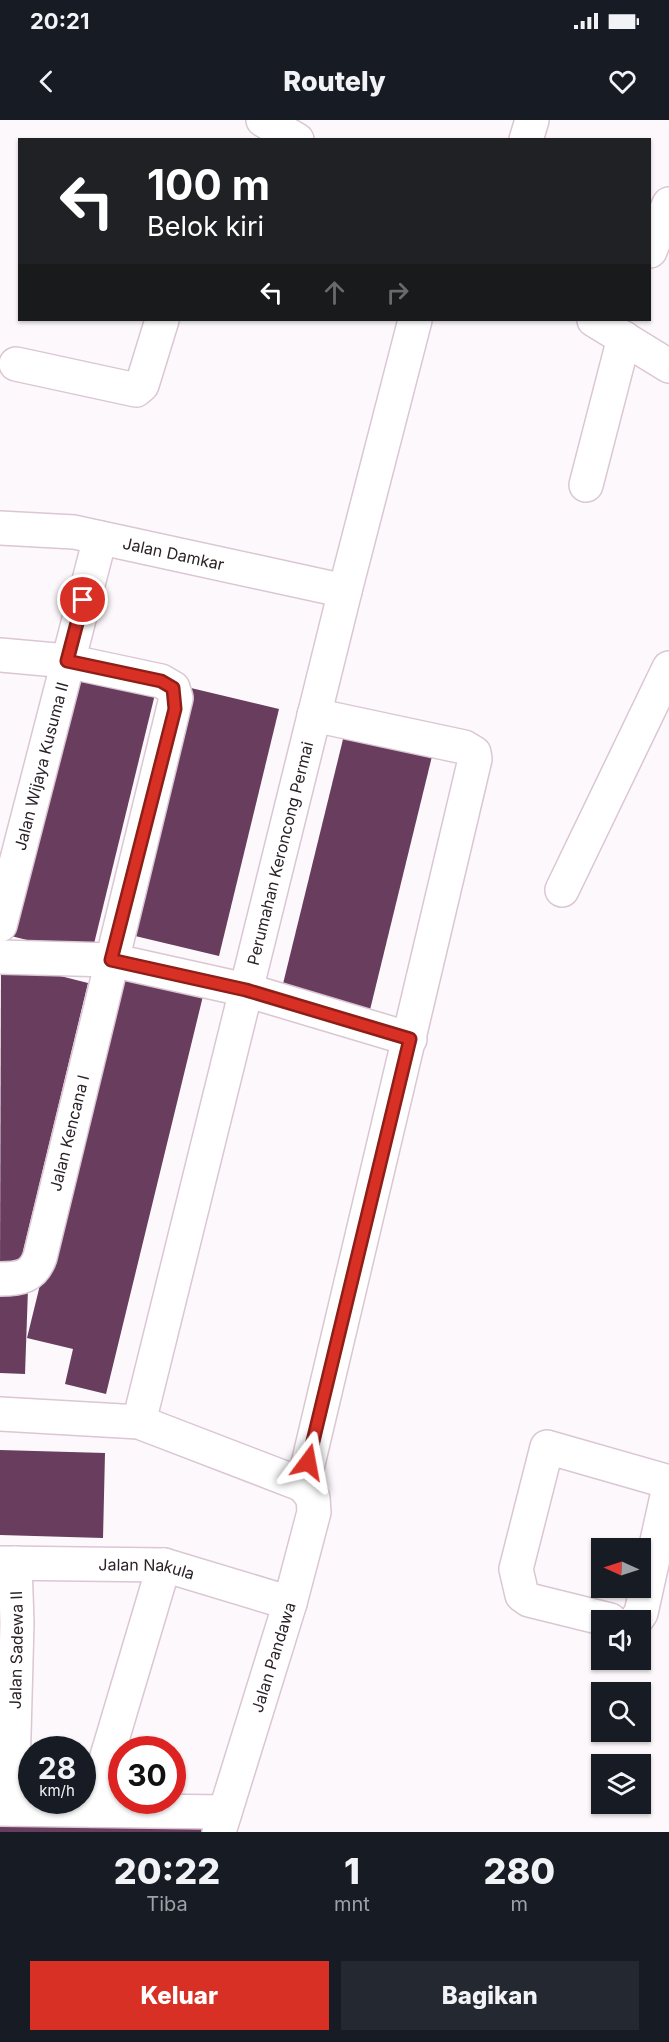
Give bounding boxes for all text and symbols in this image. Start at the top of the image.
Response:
text: 20:21 [30,8,89,34]
icon: back [30,65,63,98]
text: Routely [283,65,386,98]
icon: heart [606,65,639,98]
text: 100 m [147,159,270,210]
icon: left [48,162,126,240]
text: Belok kiri [147,210,264,243]
icon: left [255,276,288,309]
icon: ahead [318,276,351,309]
icon: right [381,276,414,309]
street label: Jalan Damkar [121,533,226,574]
pin [57,574,108,625]
icon: arrive [66,583,99,616]
street label: Jalan Wijaya Kusuma II [10,680,72,853]
street label: Perumahan Keroncong Permai [243,739,317,967]
street label: Jalan Kencana I [45,1073,93,1193]
position arrow [276,1430,340,1494]
north arrow [591,1538,651,1598]
map controls [591,1538,651,1814]
street label: Jalan Nakula [98,1554,197,1584]
street label: Jalan Sadewa II [5,1591,27,1709]
street label: Jalan Pandawa [247,1600,300,1715]
button: sound [591,1610,651,1670]
button: search [591,1682,651,1742]
speed limit sign: 30 [108,1736,186,1814]
text: 28 [38,1750,76,1786]
button: layers [591,1754,651,1814]
text: km/h [39,1781,75,1800]
text: 20:22 [114,1849,220,1893]
text: 1 [344,1849,360,1893]
text: 280 [483,1849,555,1893]
text: Tiba [146,1892,188,1916]
text: mnt [334,1892,370,1916]
text: m [511,1892,528,1916]
button: Keluar [30,1961,329,2030]
button: Bagikan [341,1961,639,2030]

